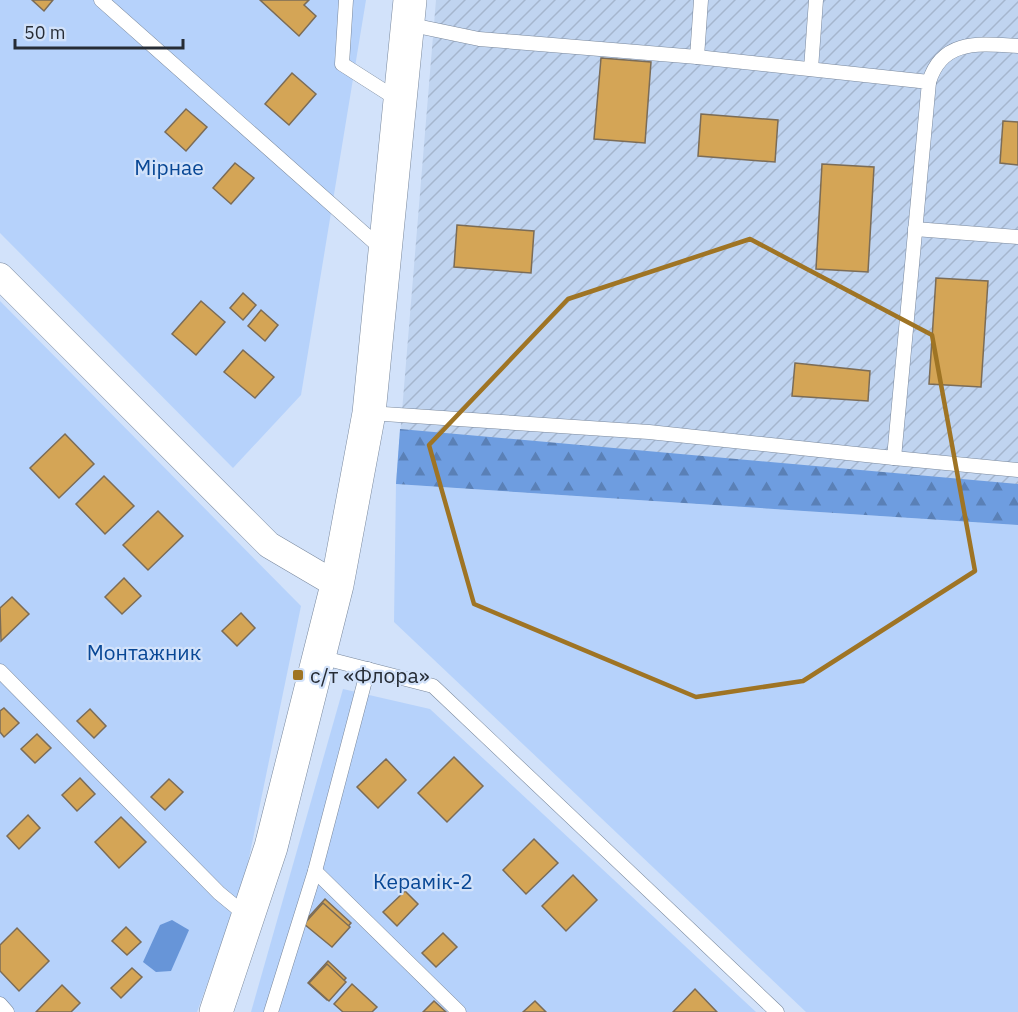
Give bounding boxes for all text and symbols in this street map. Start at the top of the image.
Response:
scale bar [15,12,183,50]
text: 50 m [24,21,66,44]
park label: Мірнае [134,153,204,181]
park label: Монтажник [87,638,201,666]
place label: с/т «Флора» [310,661,430,689]
marker: с/т «Флора» [291,668,305,682]
park label: Керамік-2 [373,867,473,895]

